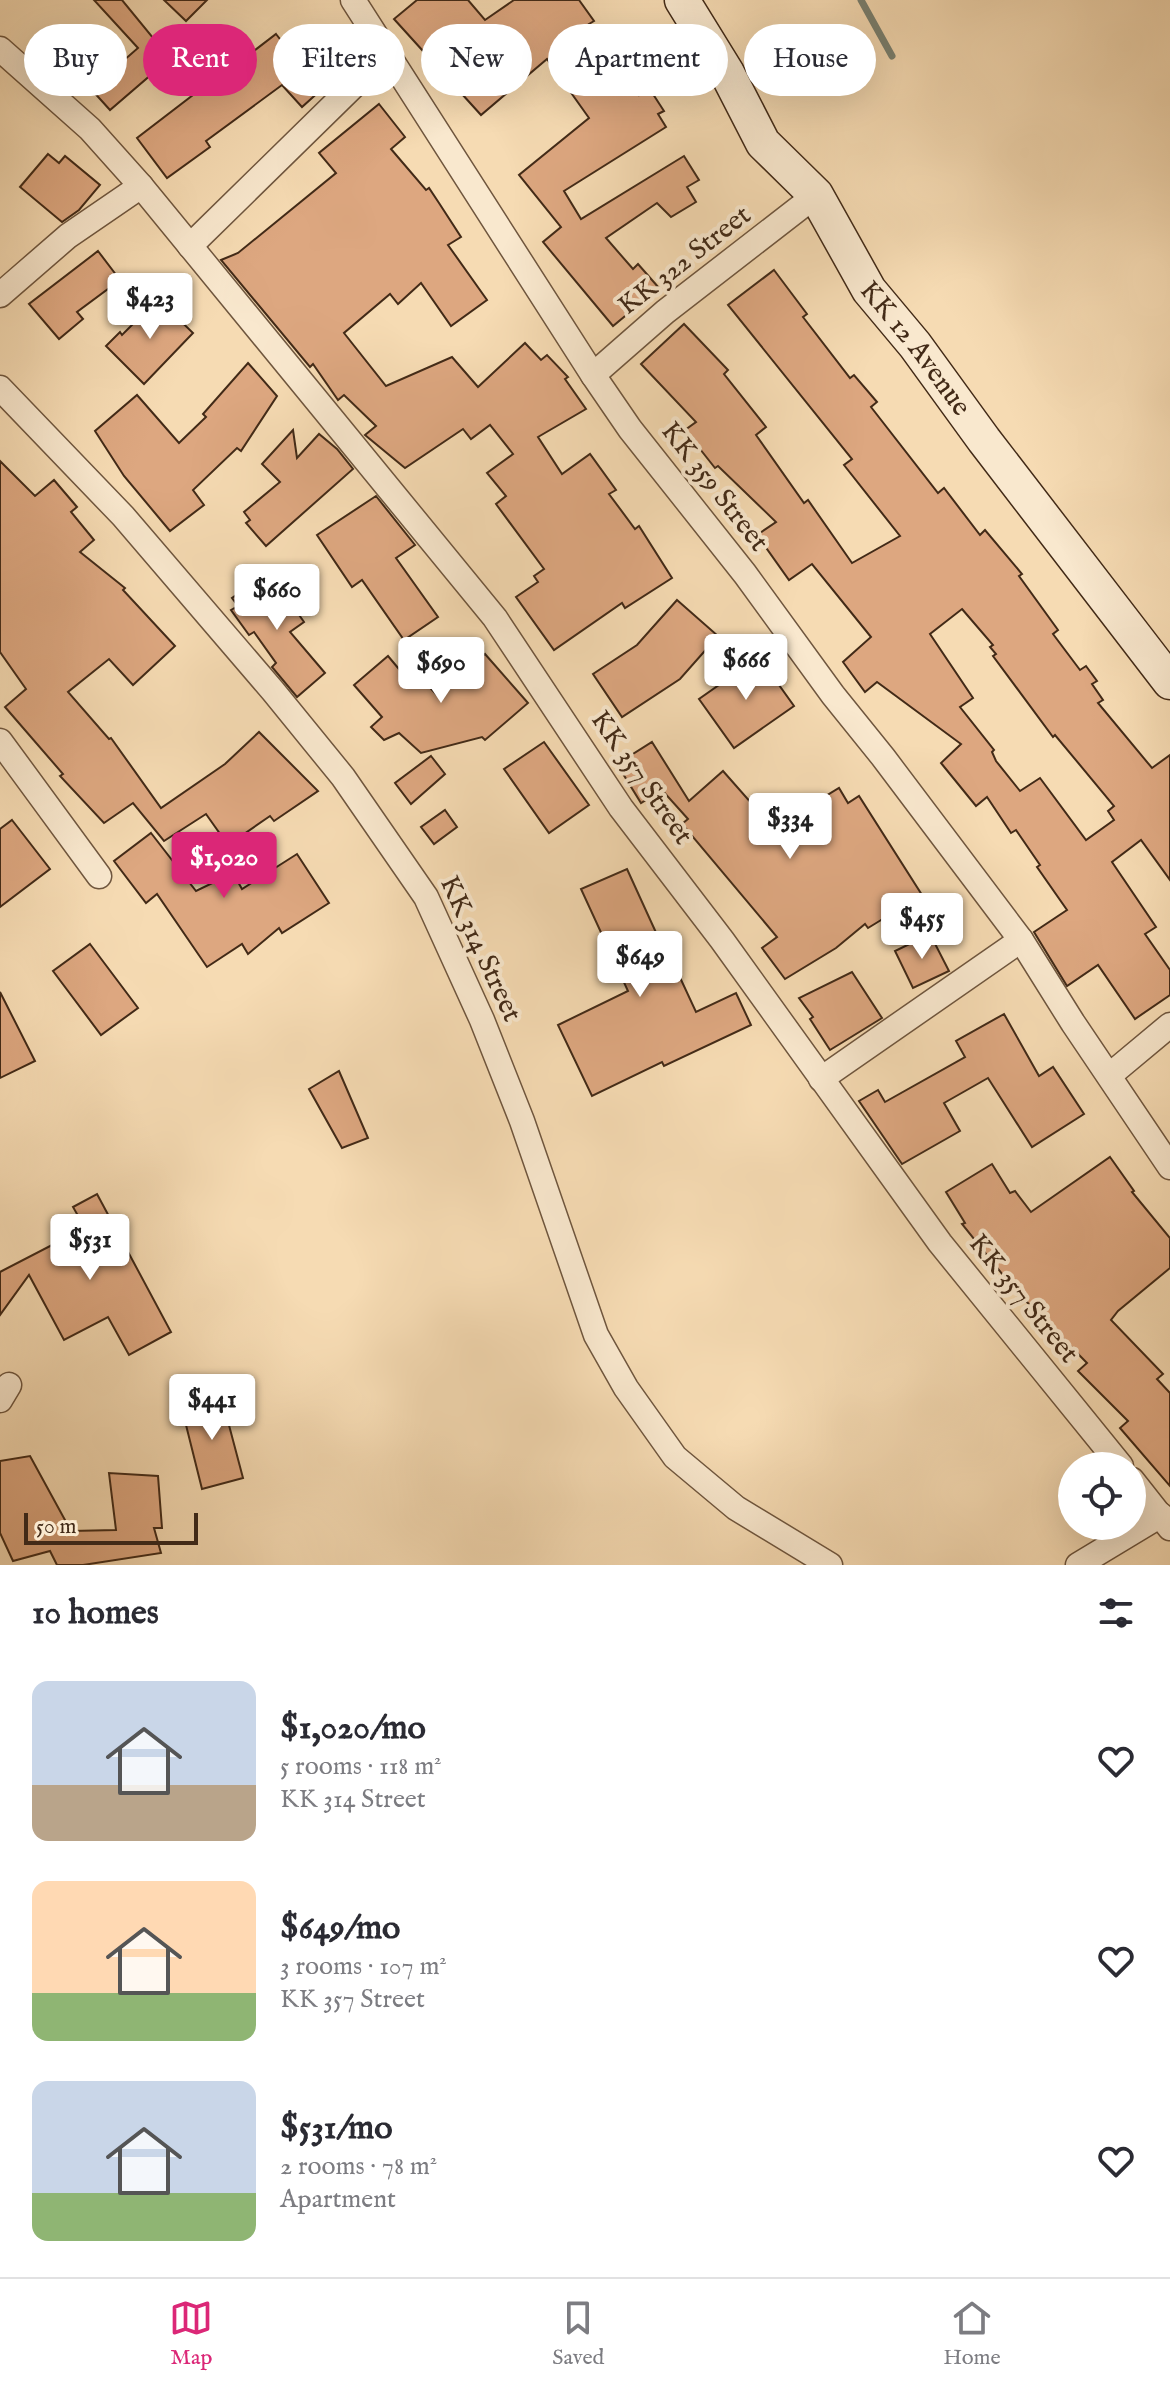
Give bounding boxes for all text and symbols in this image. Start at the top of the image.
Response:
chip: Buy [24,24,127,96]
chip: Rent [143,24,257,96]
chip: Filters [273,24,405,96]
chip: New [421,24,532,96]
chip: Apartment [548,24,728,96]
chip: House [744,24,876,96]
street label: KK 322 Street [612,198,759,324]
pin: $423 [103,273,197,341]
street label: KK 12 Avenue [851,274,978,423]
text: $423 [125,282,175,315]
street label: KK 359 Street [652,415,776,559]
pin: $660 [230,564,324,632]
text: $660 [252,573,302,606]
pin: $666 [699,634,793,702]
pin: $690 [394,637,488,705]
text: $666 [722,643,770,676]
text: $690 [416,646,466,679]
street label: KK 357 Street [582,704,700,852]
pin: $334 [743,793,837,861]
text: $334 [767,802,813,835]
pin: $1,020 [159,832,289,900]
text: $1,020 [190,841,258,874]
street label: KK 314 Street [431,871,529,1028]
pin: $455 [875,893,969,961]
text: $455 [899,902,945,935]
pin: $649 [593,931,687,999]
text: $649 [615,940,665,973]
pin: $531 [43,1214,137,1282]
text: $531 [68,1223,112,1256]
street label: KK 357 Street [960,1227,1086,1371]
pin: $441 [165,1374,259,1442]
text: $441 [187,1383,237,1416]
map controls [1058,1452,1146,1540]
button: locate [1058,1452,1146,1540]
scale bar [24,1509,198,1545]
text: 50 m [36,1513,77,1541]
icon: filters [1094,1591,1138,1635]
text: 10 homes [32,1592,159,1635]
text: $1,020/mo [280,1707,426,1750]
icon: home [96,1713,192,1809]
icon: heart [1094,1739,1138,1783]
text: 5 rooms · 118 m² [280,1750,442,1783]
text: KK 314 Street [280,1783,426,1816]
text: $649/mo [280,1907,400,1950]
icon: home [96,1913,192,2009]
icon: heart [1094,1939,1138,1983]
text: 3 rooms · 107 m² [280,1950,447,1983]
text: KK 357 Street [280,1983,425,2016]
text: $531/mo [280,2107,393,2150]
icon: home [96,2113,192,2209]
icon: heart [1094,2139,1138,2183]
text: 2 rooms · 78 m² [280,2150,437,2183]
text: Apartment [280,2183,396,2216]
tab: Map [169,2296,213,2372]
tab: Saved [552,2296,604,2372]
tab: Home [943,2296,1001,2372]

